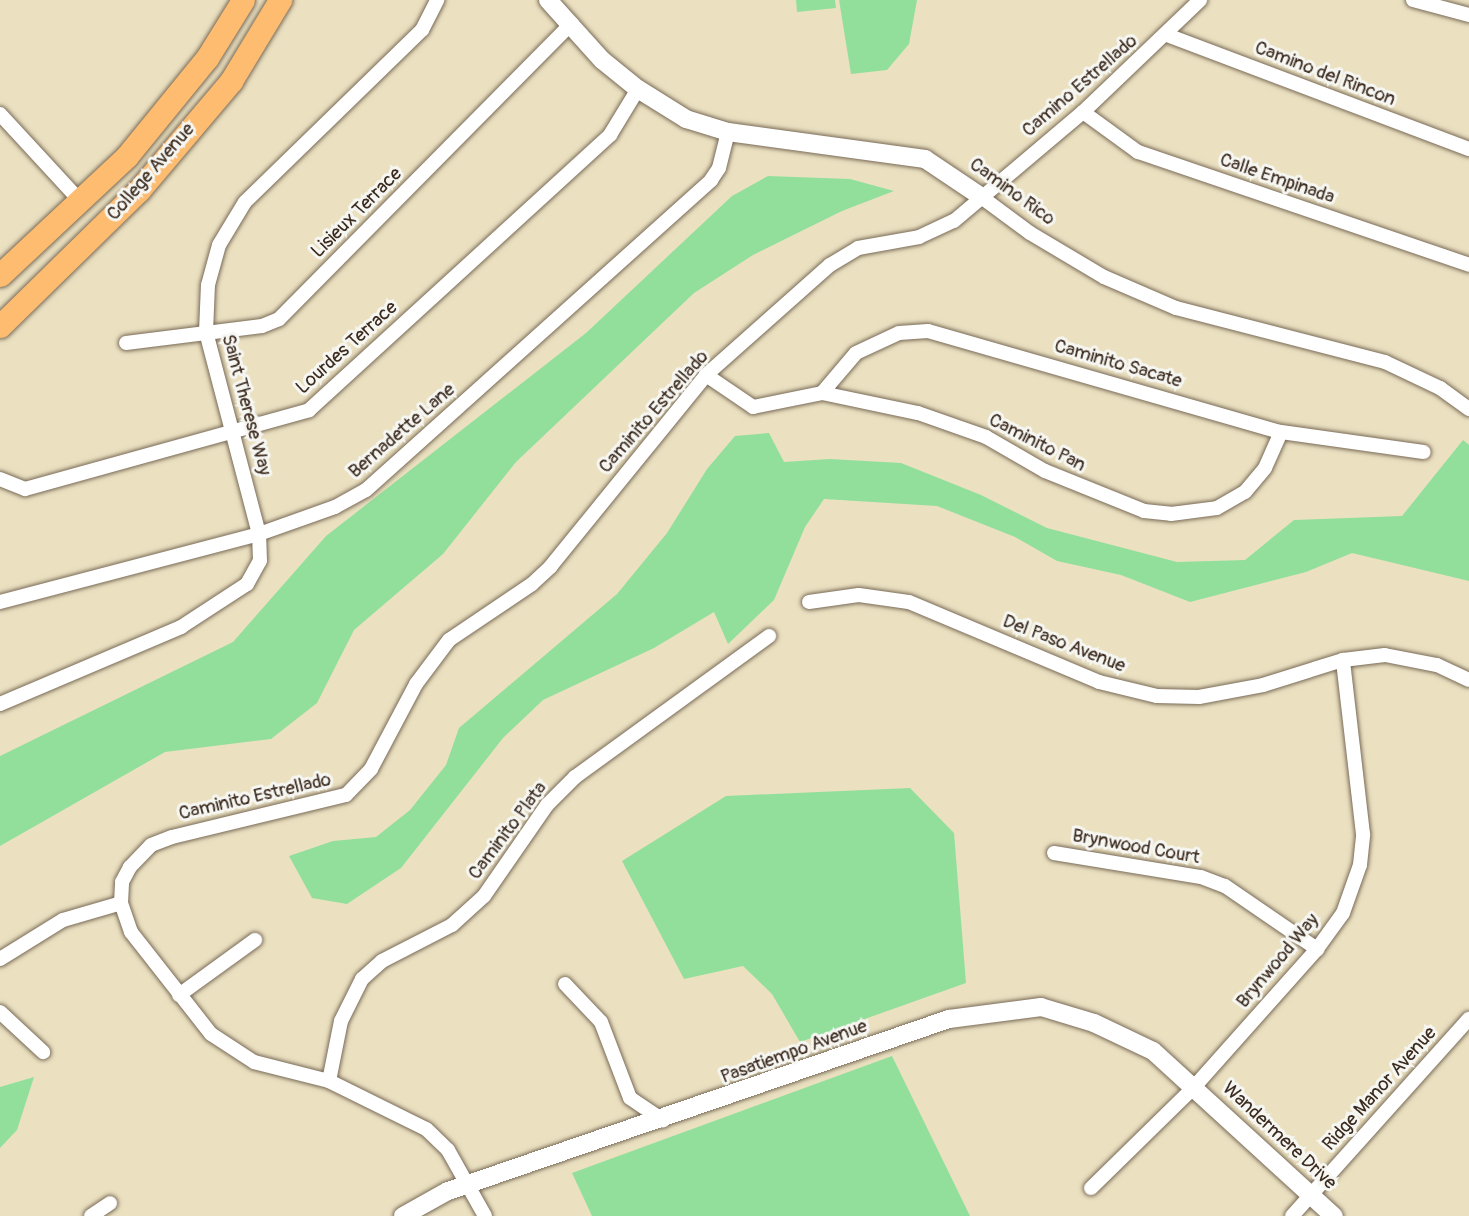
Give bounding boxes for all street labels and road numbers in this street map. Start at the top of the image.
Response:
street label: Camino Estrellado [1018,30,1142,142]
street label: Camino del Rincon [1251,37,1399,111]
street label: College Avenue [102,119,200,225]
street label: Calle Empinada [1217,149,1337,209]
street label: Camino Rico [965,153,1059,231]
street label: Lisieux Terrace [307,163,407,263]
street label: Lourdes Terrace [292,297,402,399]
street label: Saint Therese Way [216,332,276,478]
street label: Caminito Sacate [1052,335,1184,393]
street label: Caminito Estrellado [594,346,714,478]
street label: Bernadette Lane [344,379,460,483]
street label: Caminito Pan [985,409,1089,477]
street label: Del Paso Avenue [999,610,1129,678]
street label: Caminito Estrellado [177,768,333,826]
street label: Caminito Plata [464,778,552,884]
street label: Brynwood Court [1070,825,1202,869]
street label: Brynwood Way [1232,909,1324,1013]
street label: Pasatiempo Avenue [718,1015,870,1089]
street label: Ridge Manor Avenue [1318,1022,1442,1156]
street label: Wandermere Drive [1217,1077,1341,1195]

